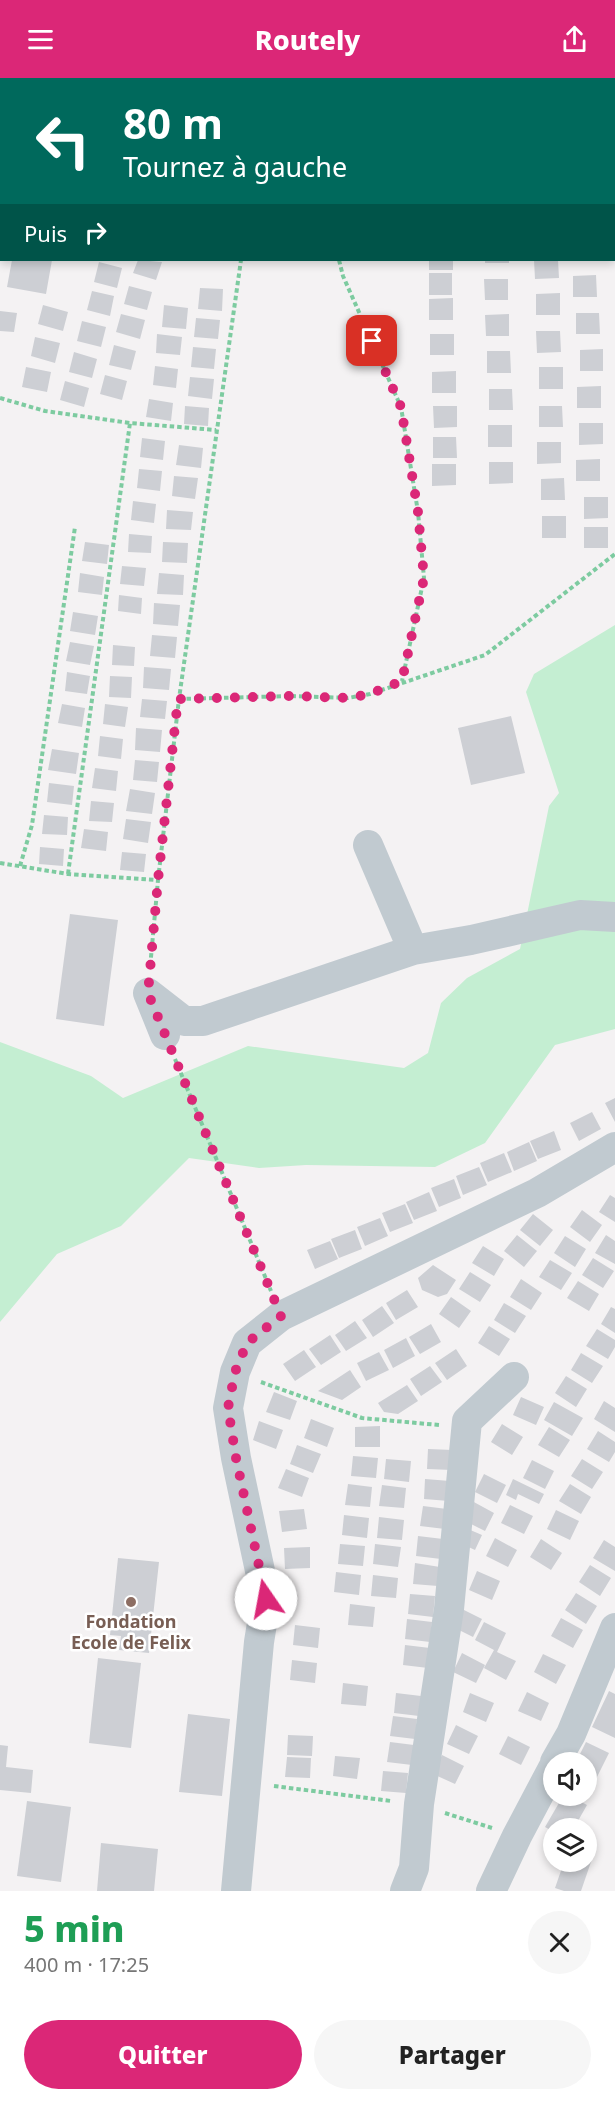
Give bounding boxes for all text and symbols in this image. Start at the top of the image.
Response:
text: Routely [255,21,360,58]
icon: menu [24,23,57,56]
icon: share [558,23,591,56]
text: 80 m [123,94,223,151]
icon: left [24,102,102,180]
text: Tournez à gauche [123,148,347,185]
icon: right [79,216,112,249]
text: Puis [24,218,67,248]
pin [346,315,397,366]
icon: arrive [355,324,388,357]
position arrow [234,1567,298,1631]
marker: Fondation Ecole de Felix [124,1595,138,1609]
place label: Fondation Ecole de Felix [71,1609,192,1654]
map controls [543,1752,597,1872]
button: sound [543,1752,597,1806]
button: layers [543,1818,597,1872]
text: 5 min [24,1904,125,1953]
button: close [528,1911,591,1974]
text: 400 m · 17:25 [24,1951,149,1978]
button: Quitter [24,2020,302,2089]
button: Partager [314,2020,591,2089]

